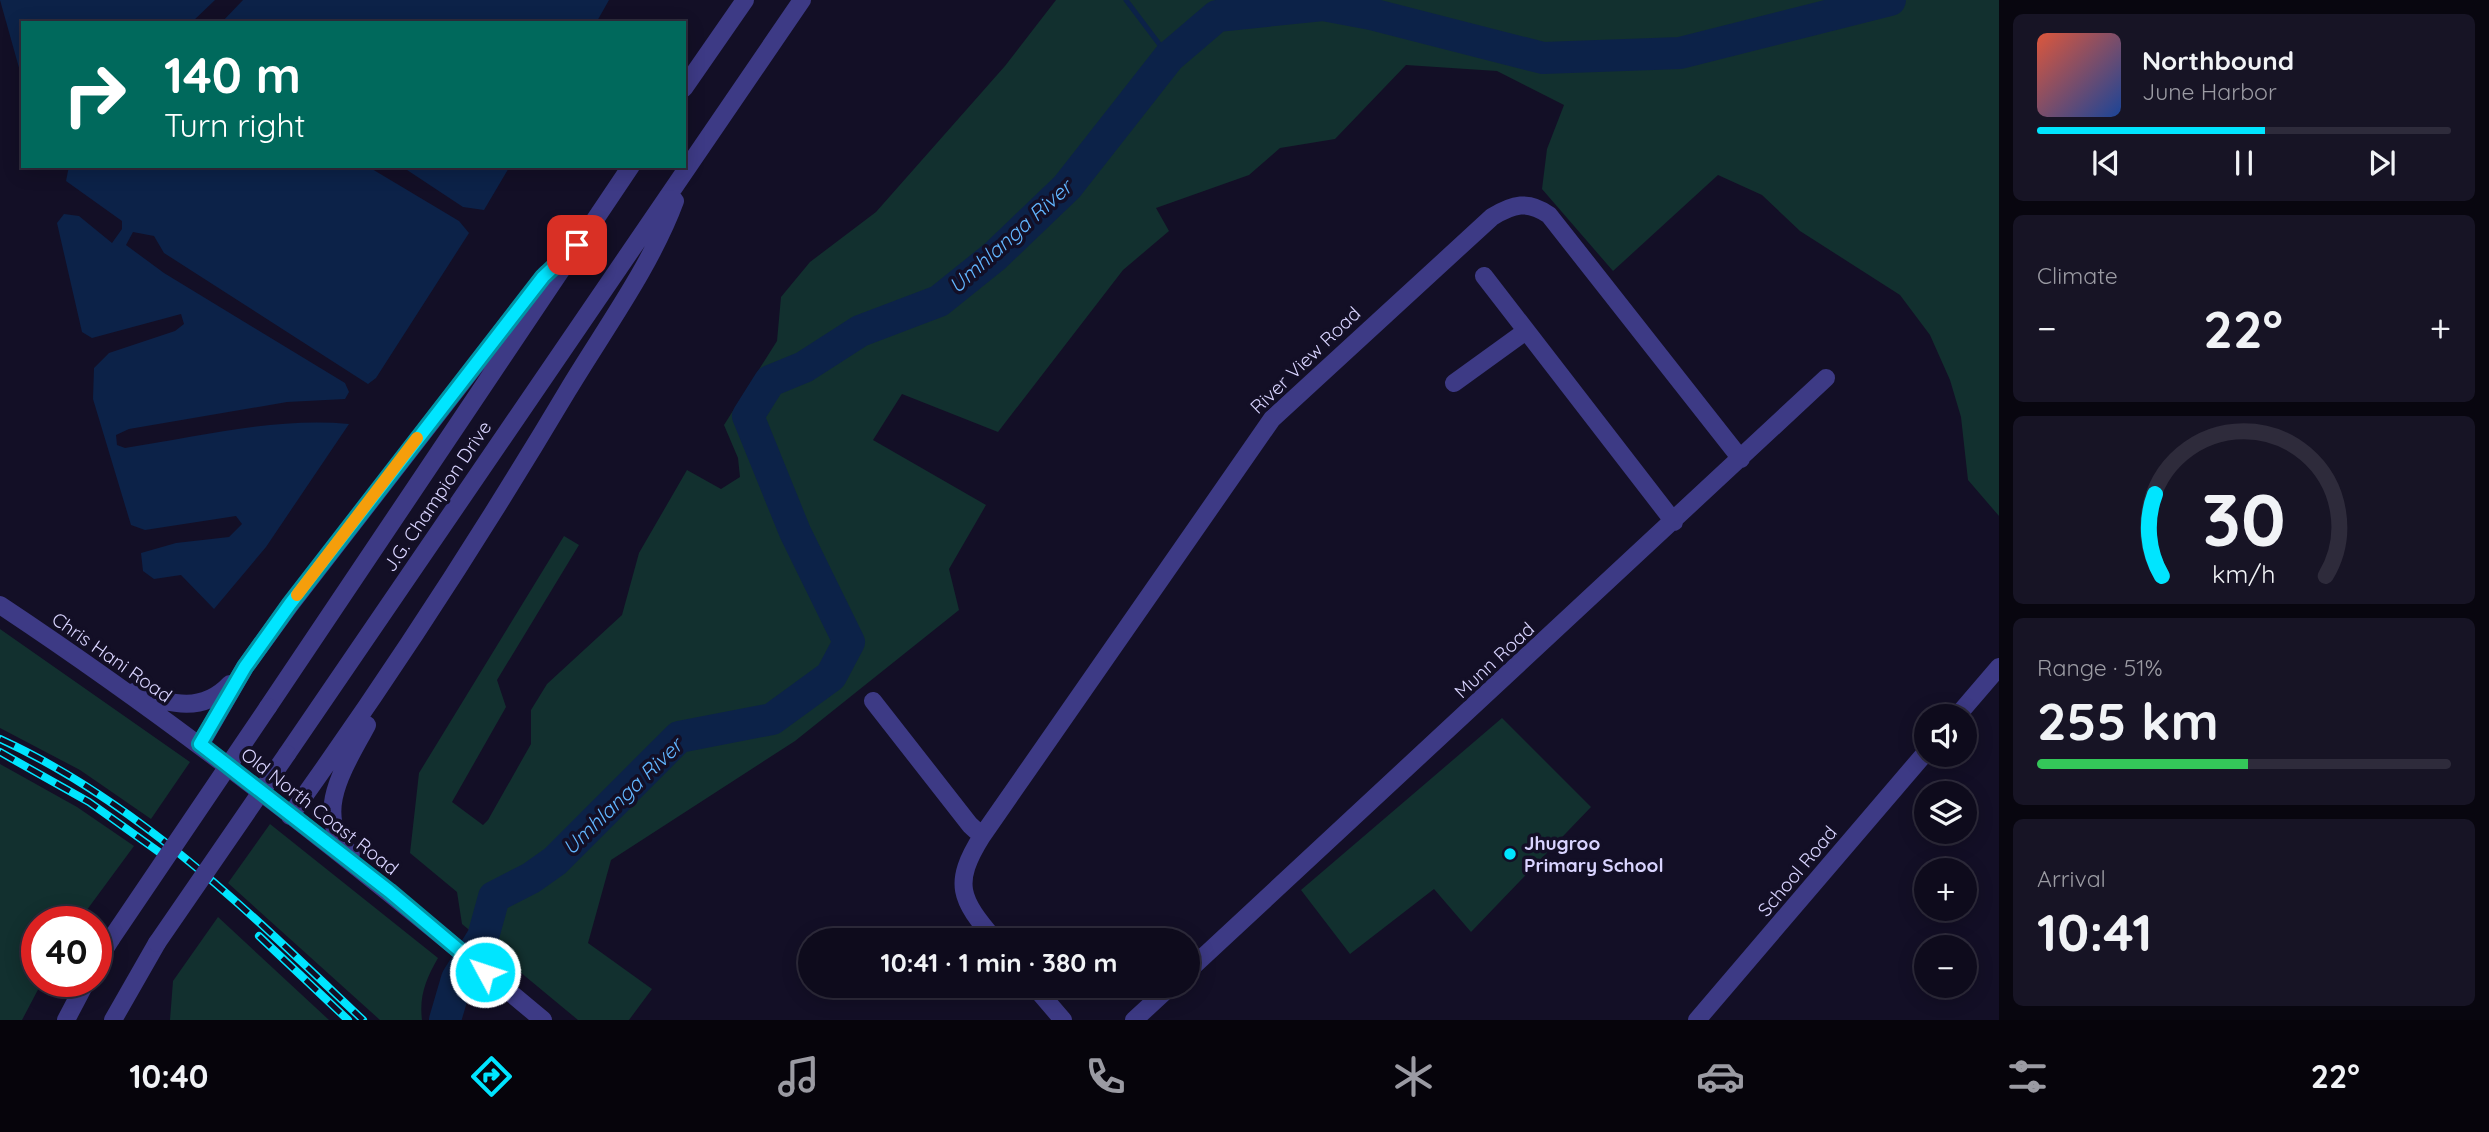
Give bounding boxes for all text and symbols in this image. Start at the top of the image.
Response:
text: 140 m [164,44,301,105]
text: Northbound [2142,44,2294,77]
icon: right [49,49,140,140]
text: June Harbor [2142,77,2277,106]
text: Turn right [164,105,305,145]
icon: previous [2087,144,2125,182]
icon: pause [2225,144,2263,182]
icon: next [2363,144,2401,182]
water label: Umhlanga River [943,172,1079,298]
pin [547,215,607,275]
icon: arrive [558,226,596,264]
text: Climate [2037,261,2118,290]
text: 22° [2203,296,2283,361]
street label: River View Road [1245,301,1365,419]
text: − [2037,304,2057,352]
text: + [2430,304,2451,352]
street label: J.G. Champion Drive [378,416,496,576]
text: 30 [2202,473,2286,564]
text: km/h [2212,558,2276,589]
street label: Chris Hani Road [47,607,177,707]
street label: Munn Road [1449,617,1539,703]
text: Range · 51% [2037,653,2163,682]
text: 255 km [2037,688,2219,753]
map controls [1914,704,1977,998]
button: sound [1914,704,1977,767]
water label: Umhlanga River [557,730,689,860]
street label: Old North Coast Road [236,742,404,880]
button: layers [1914,781,1977,844]
street label: School Road [1752,821,1842,921]
place label: Jhugroo Primary School [1524,831,1664,877]
marker: Jhugroo Primary School [1502,846,1518,862]
button: + [1914,858,1977,921]
text: Arrival [2037,864,2106,893]
text: 10:41 [2037,899,2153,964]
speed limit sign: 40 [21,906,112,997]
position arrow [448,935,522,1009]
button: − [1914,935,1977,998]
text: 10:41 · 1 min · 380 m [881,946,1117,979]
icon: directions [467,1052,516,1101]
icon: music [774,1052,823,1101]
icon: phone [1081,1052,1130,1101]
icon: climate [1389,1052,1438,1101]
icon: car [1696,1052,1745,1101]
icon: filters [2003,1052,2052,1101]
text: 10:40 [129,1056,208,1096]
text: 22° [2311,1056,2360,1096]

